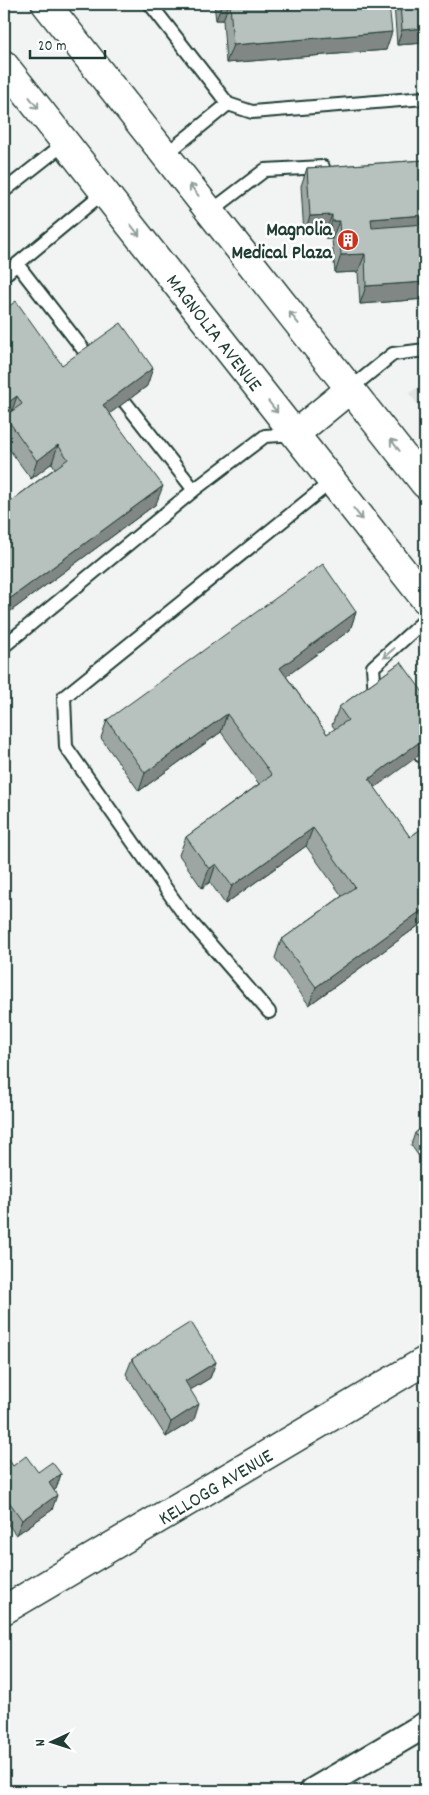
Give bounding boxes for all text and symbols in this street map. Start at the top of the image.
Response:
scale bar [30,28,105,60]
text: 20 m [38,36,66,58]
one-way arrow [29,96,39,110]
one-way arrow [188,184,199,197]
place label: Magnolia Medical Plaza [231,217,333,268]
one-way arrow [129,224,140,237]
building icon: Magnolia Medical Plaza [336,228,360,252]
street label: MAGNOLIA AVENUE [158,269,267,398]
one-way arrow [289,312,300,325]
one-way arrow [268,400,279,413]
one-way arrow [390,439,401,452]
one-way arrow [352,507,363,520]
one-way arrow [382,647,395,658]
street label: KELLOGG AVENUE [154,1443,279,1534]
north arrow [28,1718,78,1768]
text: N [31,1739,51,1747]

